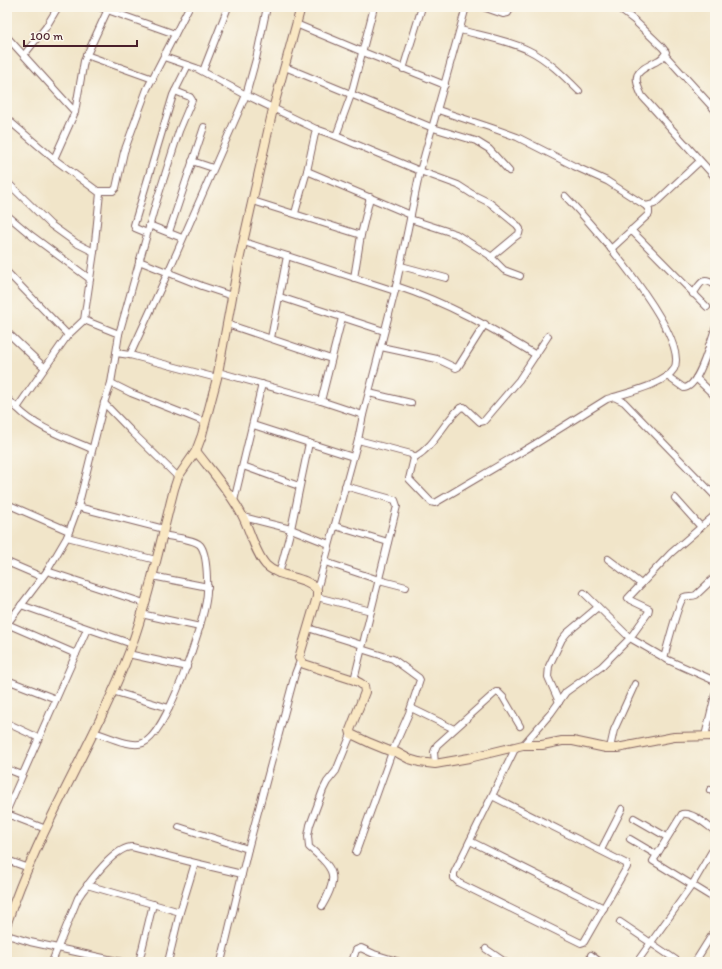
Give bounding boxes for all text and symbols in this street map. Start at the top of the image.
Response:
scale bar [24,22,137,48]
text: 100 m [30,29,63,43]

